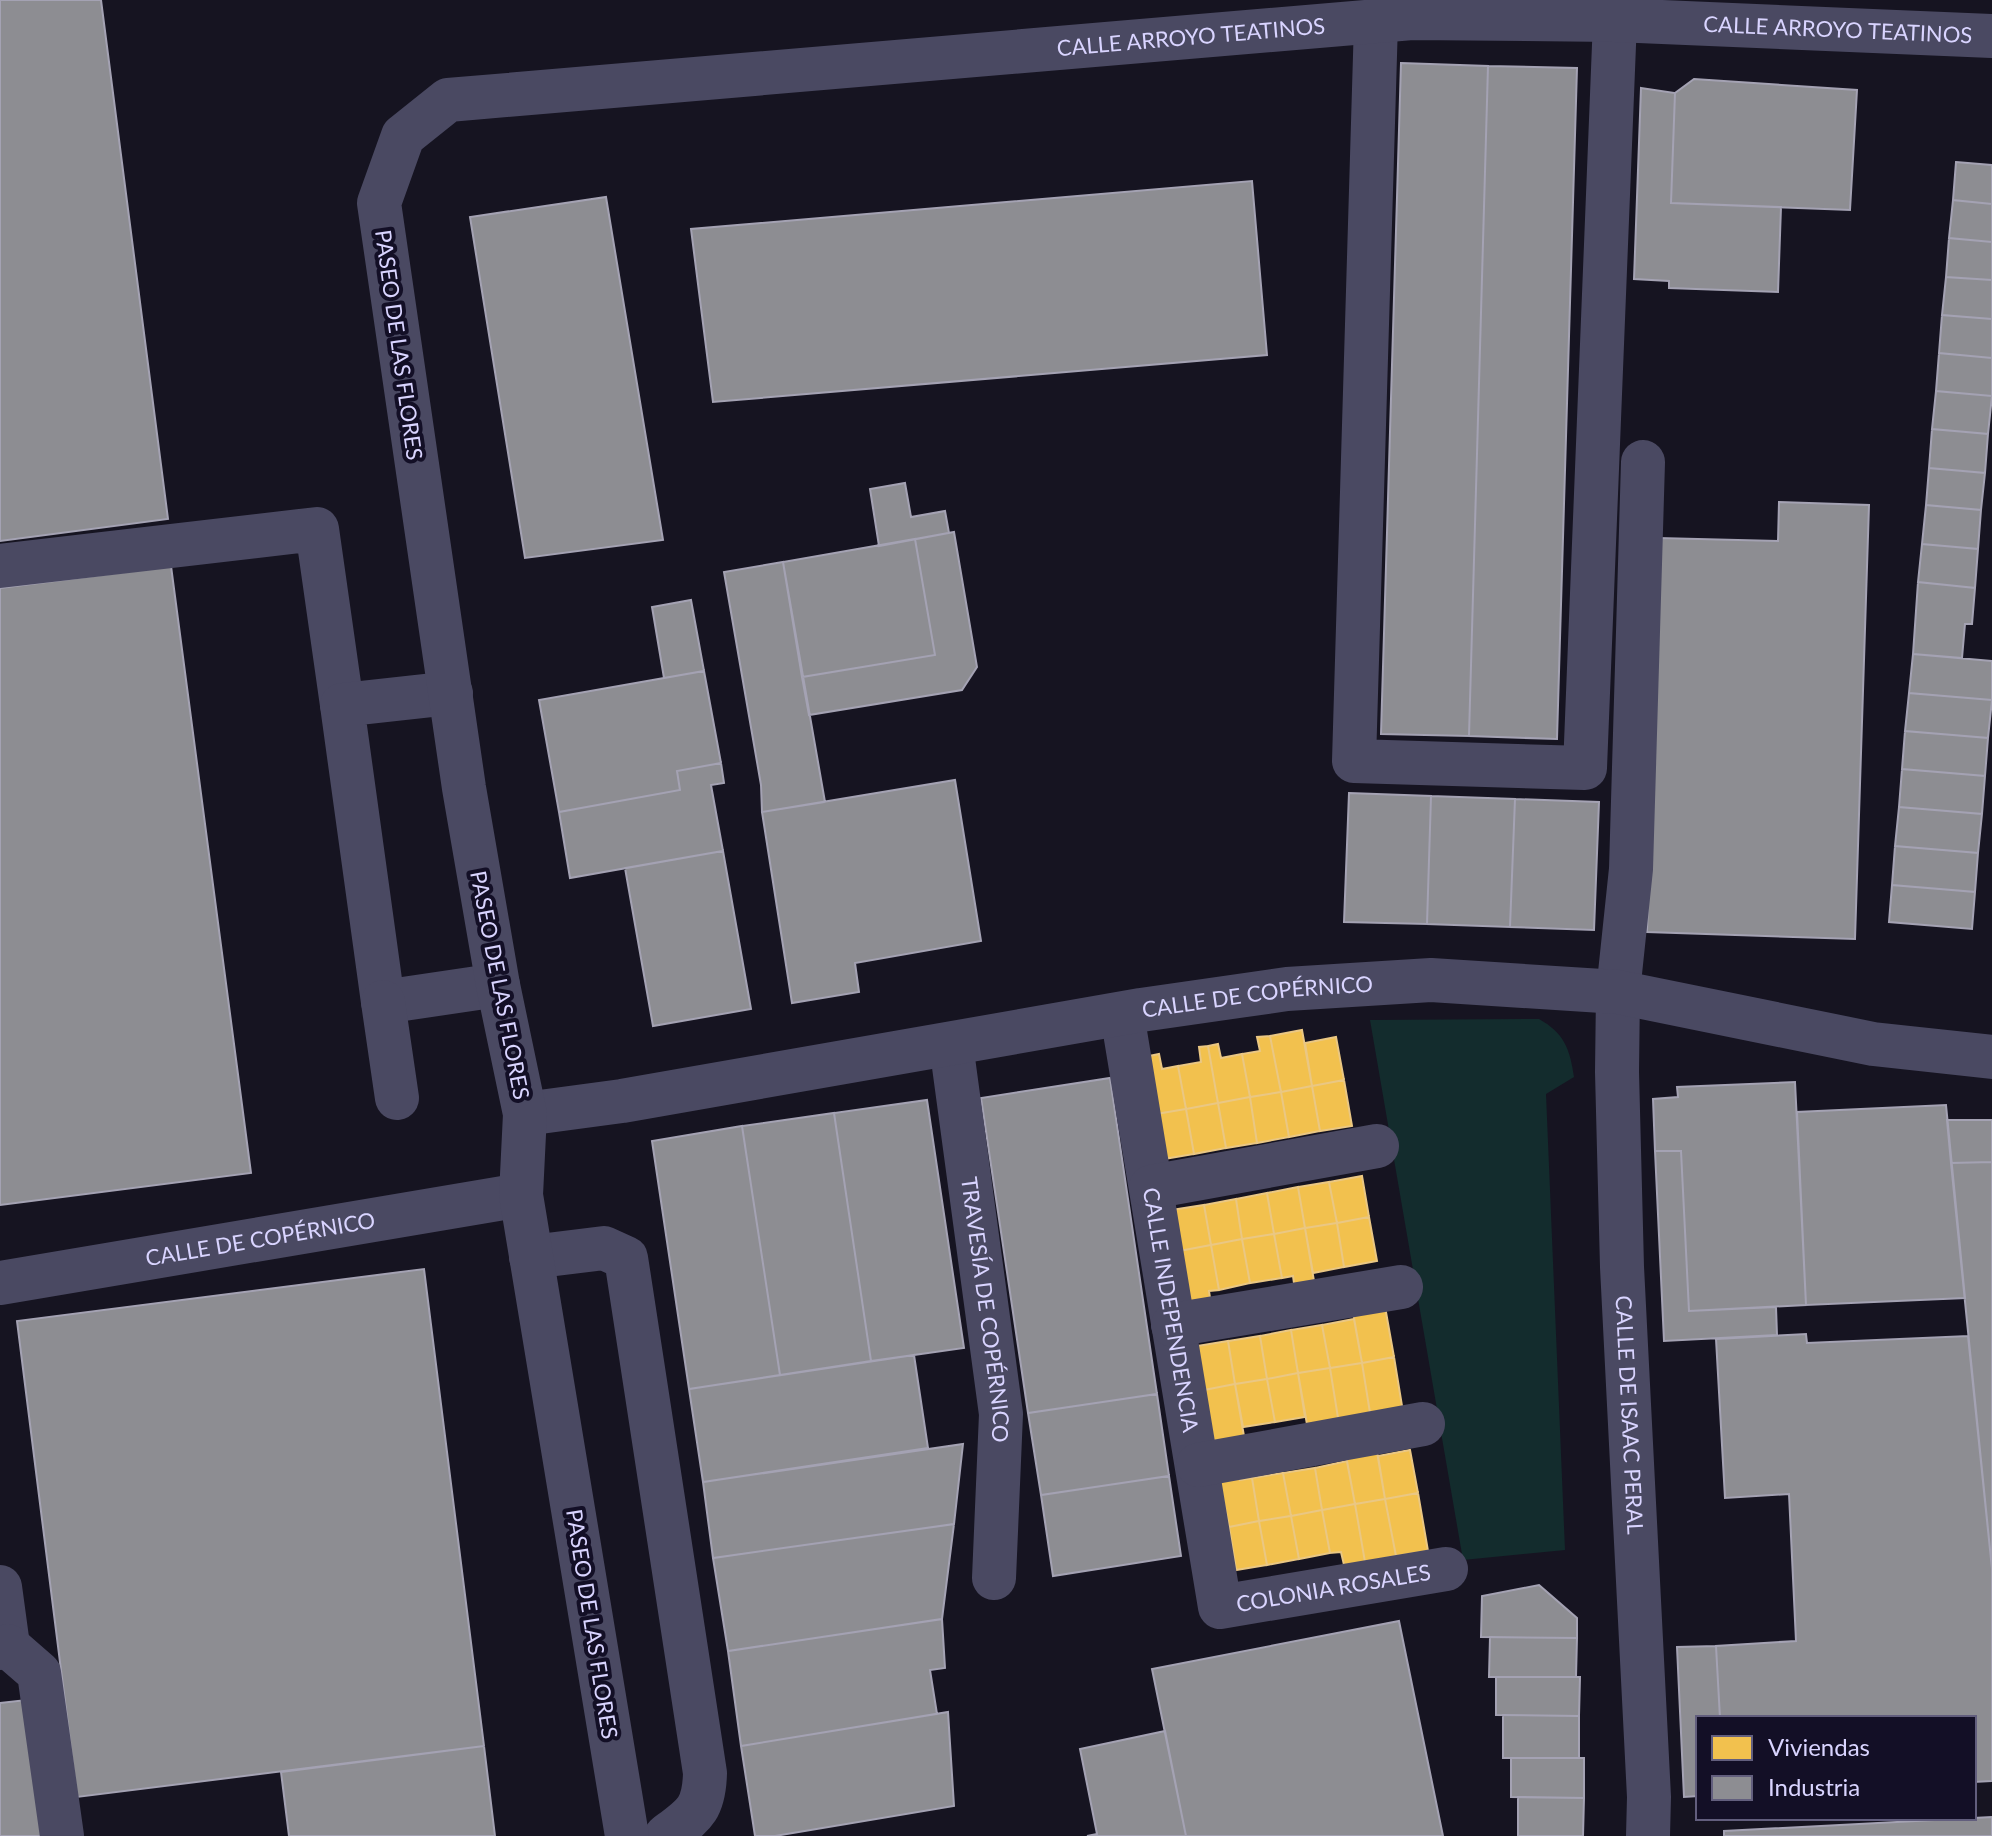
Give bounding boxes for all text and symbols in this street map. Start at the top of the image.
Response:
street label: CALLE ARROYO TEATINOS [1703,10,1973,48]
street label: CALLE ARROYO TEATINOS [1056,11,1326,61]
street label: PASEO DE LAS FLORES [370,228,429,462]
street label: PASEO DE LAS FLORES [465,868,536,1102]
street label: CALLE DE COPÉRNICO [1140,970,1374,1023]
street label: TRAVESÍA DE COPÉRNICO [956,1175,1015,1443]
street label: CALLE INDEPENDENCIA [1138,1185,1205,1434]
street label: CALLE DE COPÉRNICO [143,1206,377,1271]
street label: CALLE DE ISAAC PERAL [1610,1295,1650,1535]
street label: PASEO DE LAS FLORES [561,1507,624,1741]
street label: COLONIA ROSALES [1234,1558,1433,1617]
legend [1696,1716,1976,1820]
text: Viviendas [1768,1732,1870,1761]
text: Industria [1768,1772,1860,1801]

